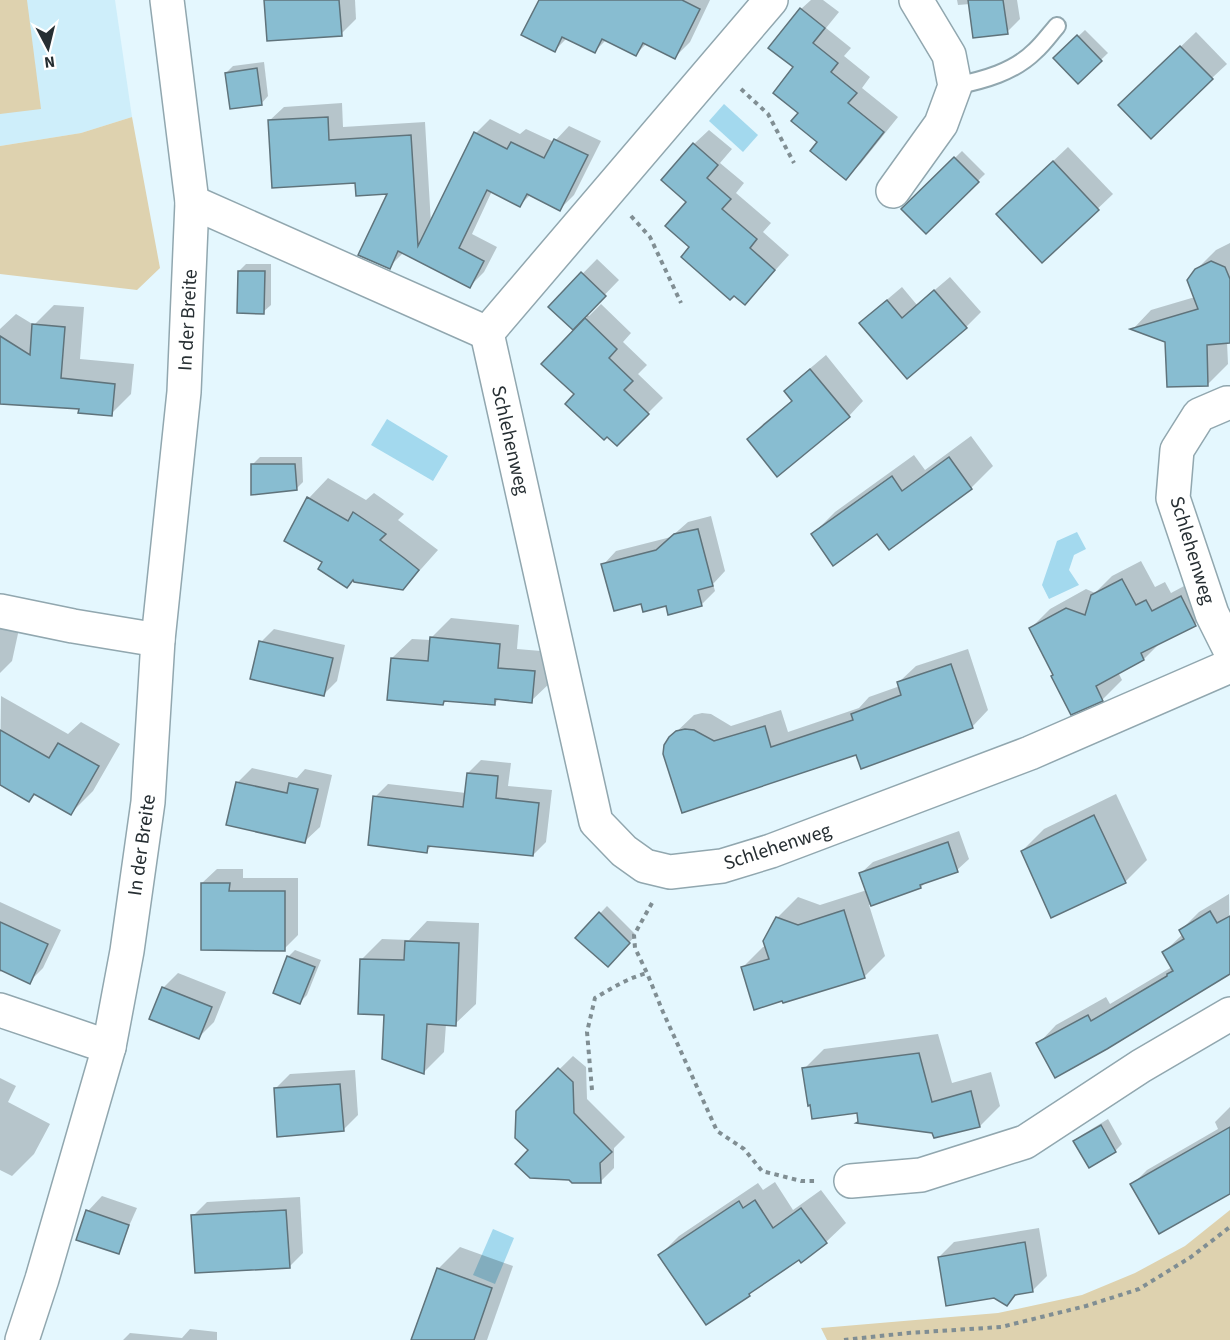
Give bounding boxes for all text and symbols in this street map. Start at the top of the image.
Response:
north arrow [18,18,78,78]
text: N [43,50,56,73]
street label: In der Breite [171,268,205,372]
street label: Schlehenweg [484,383,536,498]
street label: Schlehenweg [1162,493,1222,608]
street label: In der Breite [121,793,163,898]
street label: Schlehenweg [720,816,835,878]

